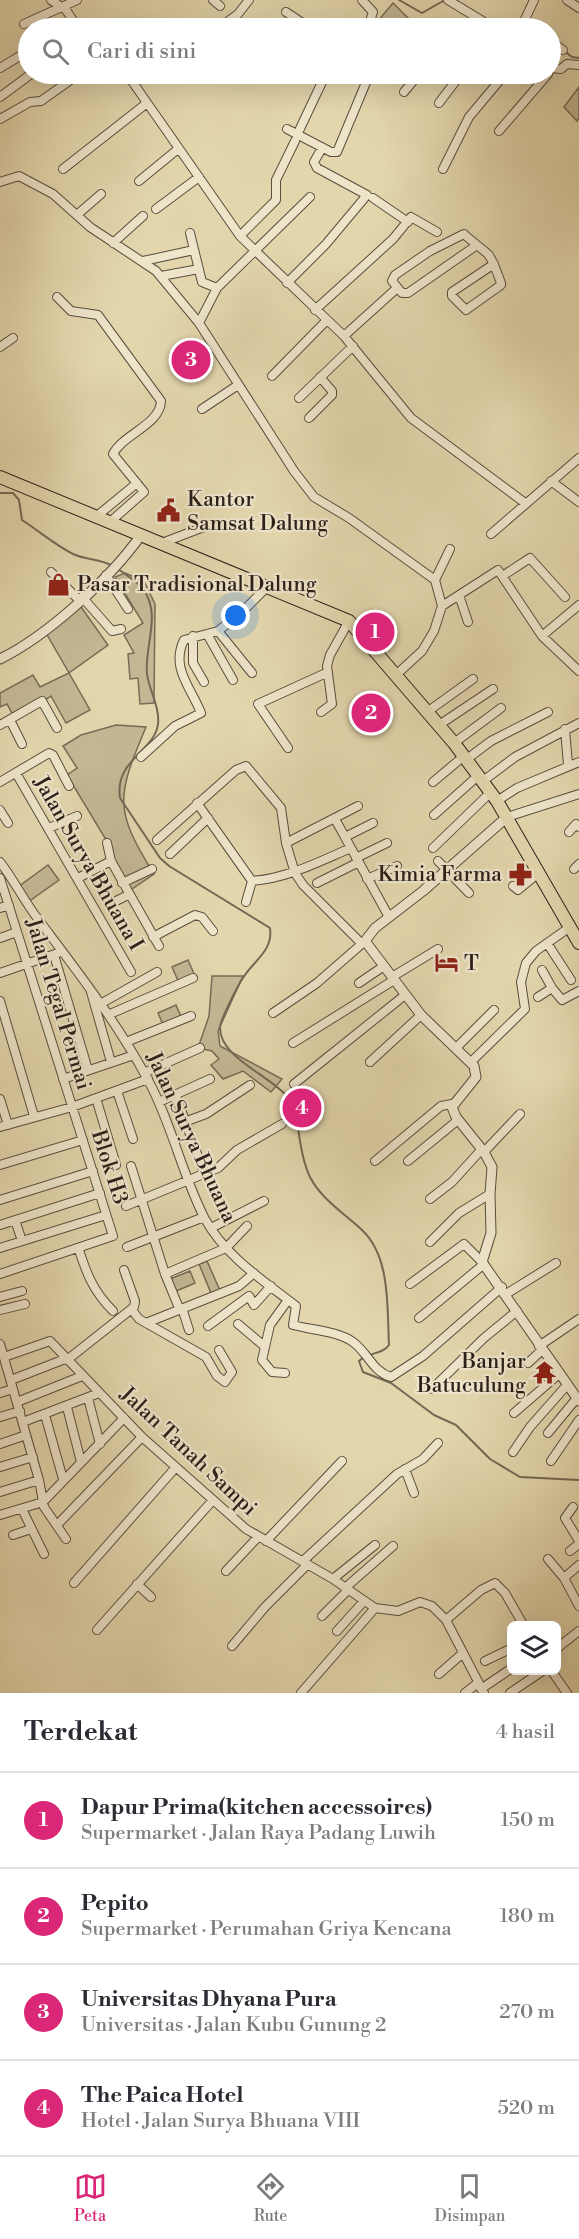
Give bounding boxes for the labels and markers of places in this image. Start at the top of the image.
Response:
pin: 3 [172,338,210,382]
place label: Kantor Samsat Dalung [187,487,328,537]
public building icon: Kantor Samsat Dalung [156,498,182,524]
shop icon: Pasar Tradisional Dalung [46,571,72,597]
place label: Pasar Tradisional Dalung [77,572,317,598]
pin: 1 [356,610,394,654]
pin: 2 [352,690,391,736]
pharmacy icon: Kimia Farma [507,861,533,887]
place label: Kimia Farma [378,862,502,888]
hotel icon: T [433,950,459,976]
place label: T [464,951,479,977]
pin: 4 [282,1086,322,1130]
place label: Banjar Batuculung [416,1349,526,1399]
temple icon: Banjar Batuculung [531,1360,557,1386]

